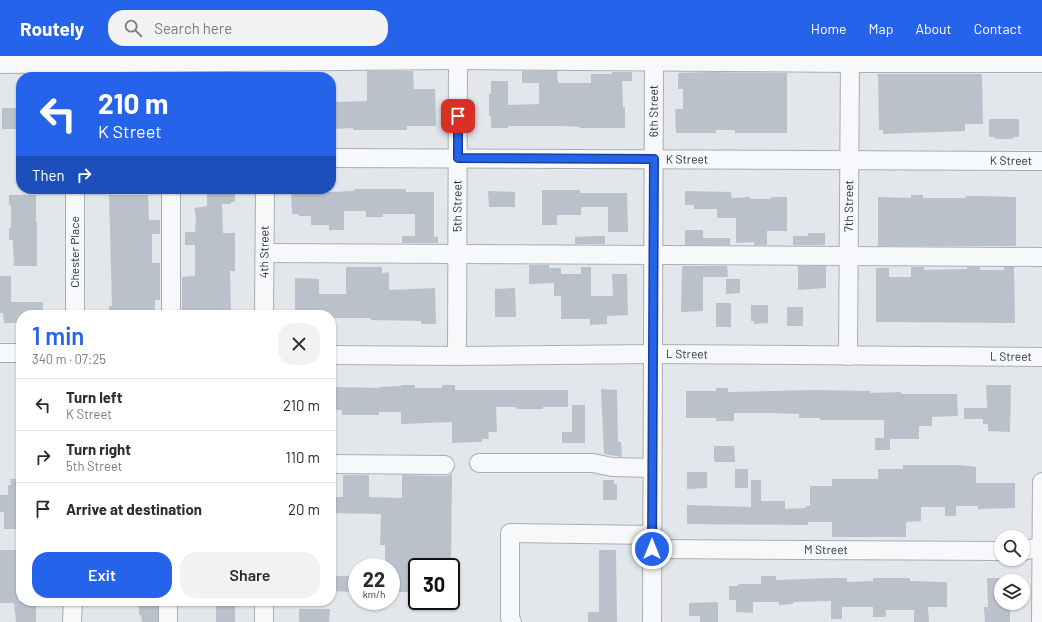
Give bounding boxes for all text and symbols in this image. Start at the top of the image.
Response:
search box [108,10,388,46]
text: Routely [20,17,84,40]
icon: search [122,17,144,39]
text: Search here [154,19,232,37]
text: Home [811,20,847,37]
text: Map [869,20,893,37]
text: About [915,20,952,37]
text: Contact [974,20,1022,37]
street label: 6th Street [646,85,660,137]
text: 210 m [98,86,168,120]
icon: left [32,88,84,140]
pin [441,99,475,133]
icon: arrive [447,105,469,127]
text: K Street [98,120,162,142]
street label: K Street [666,151,708,166]
street label: K Street [990,153,1032,167]
icon: right [73,164,95,186]
text: Then [32,166,65,184]
street label: 5th Street [449,180,464,232]
street label: 7th Street [841,180,855,232]
street label: Chester Place [67,216,81,288]
street label: 4th Street [256,226,271,278]
text: 1 min [32,321,84,350]
button: close [278,323,320,365]
street label: L Street [666,346,708,360]
street label: L Street [990,349,1032,363]
text: 340 m · 07:25 [32,351,106,367]
text: Turn left [66,388,122,406]
icon: left [32,394,54,416]
text: 210 m [283,396,320,414]
text: K Street [66,406,112,422]
text: Turn right [66,440,131,458]
icon: right [32,446,54,468]
text: 110 m [286,448,320,466]
text: 5th Street [66,458,123,474]
icon: arrive [32,498,54,520]
text: Arrive at destination [66,500,202,518]
text: 20 m [288,500,320,518]
position arrow [631,528,673,570]
map controls [994,530,1030,610]
button: search [994,530,1030,566]
street label: M Street [804,542,848,556]
button: Exit [32,552,172,598]
button: Share [180,552,320,598]
speed limit sign: 30 [408,558,460,610]
text: 22 [363,567,385,591]
button: layers [994,574,1030,610]
text: km/h [363,588,385,600]

